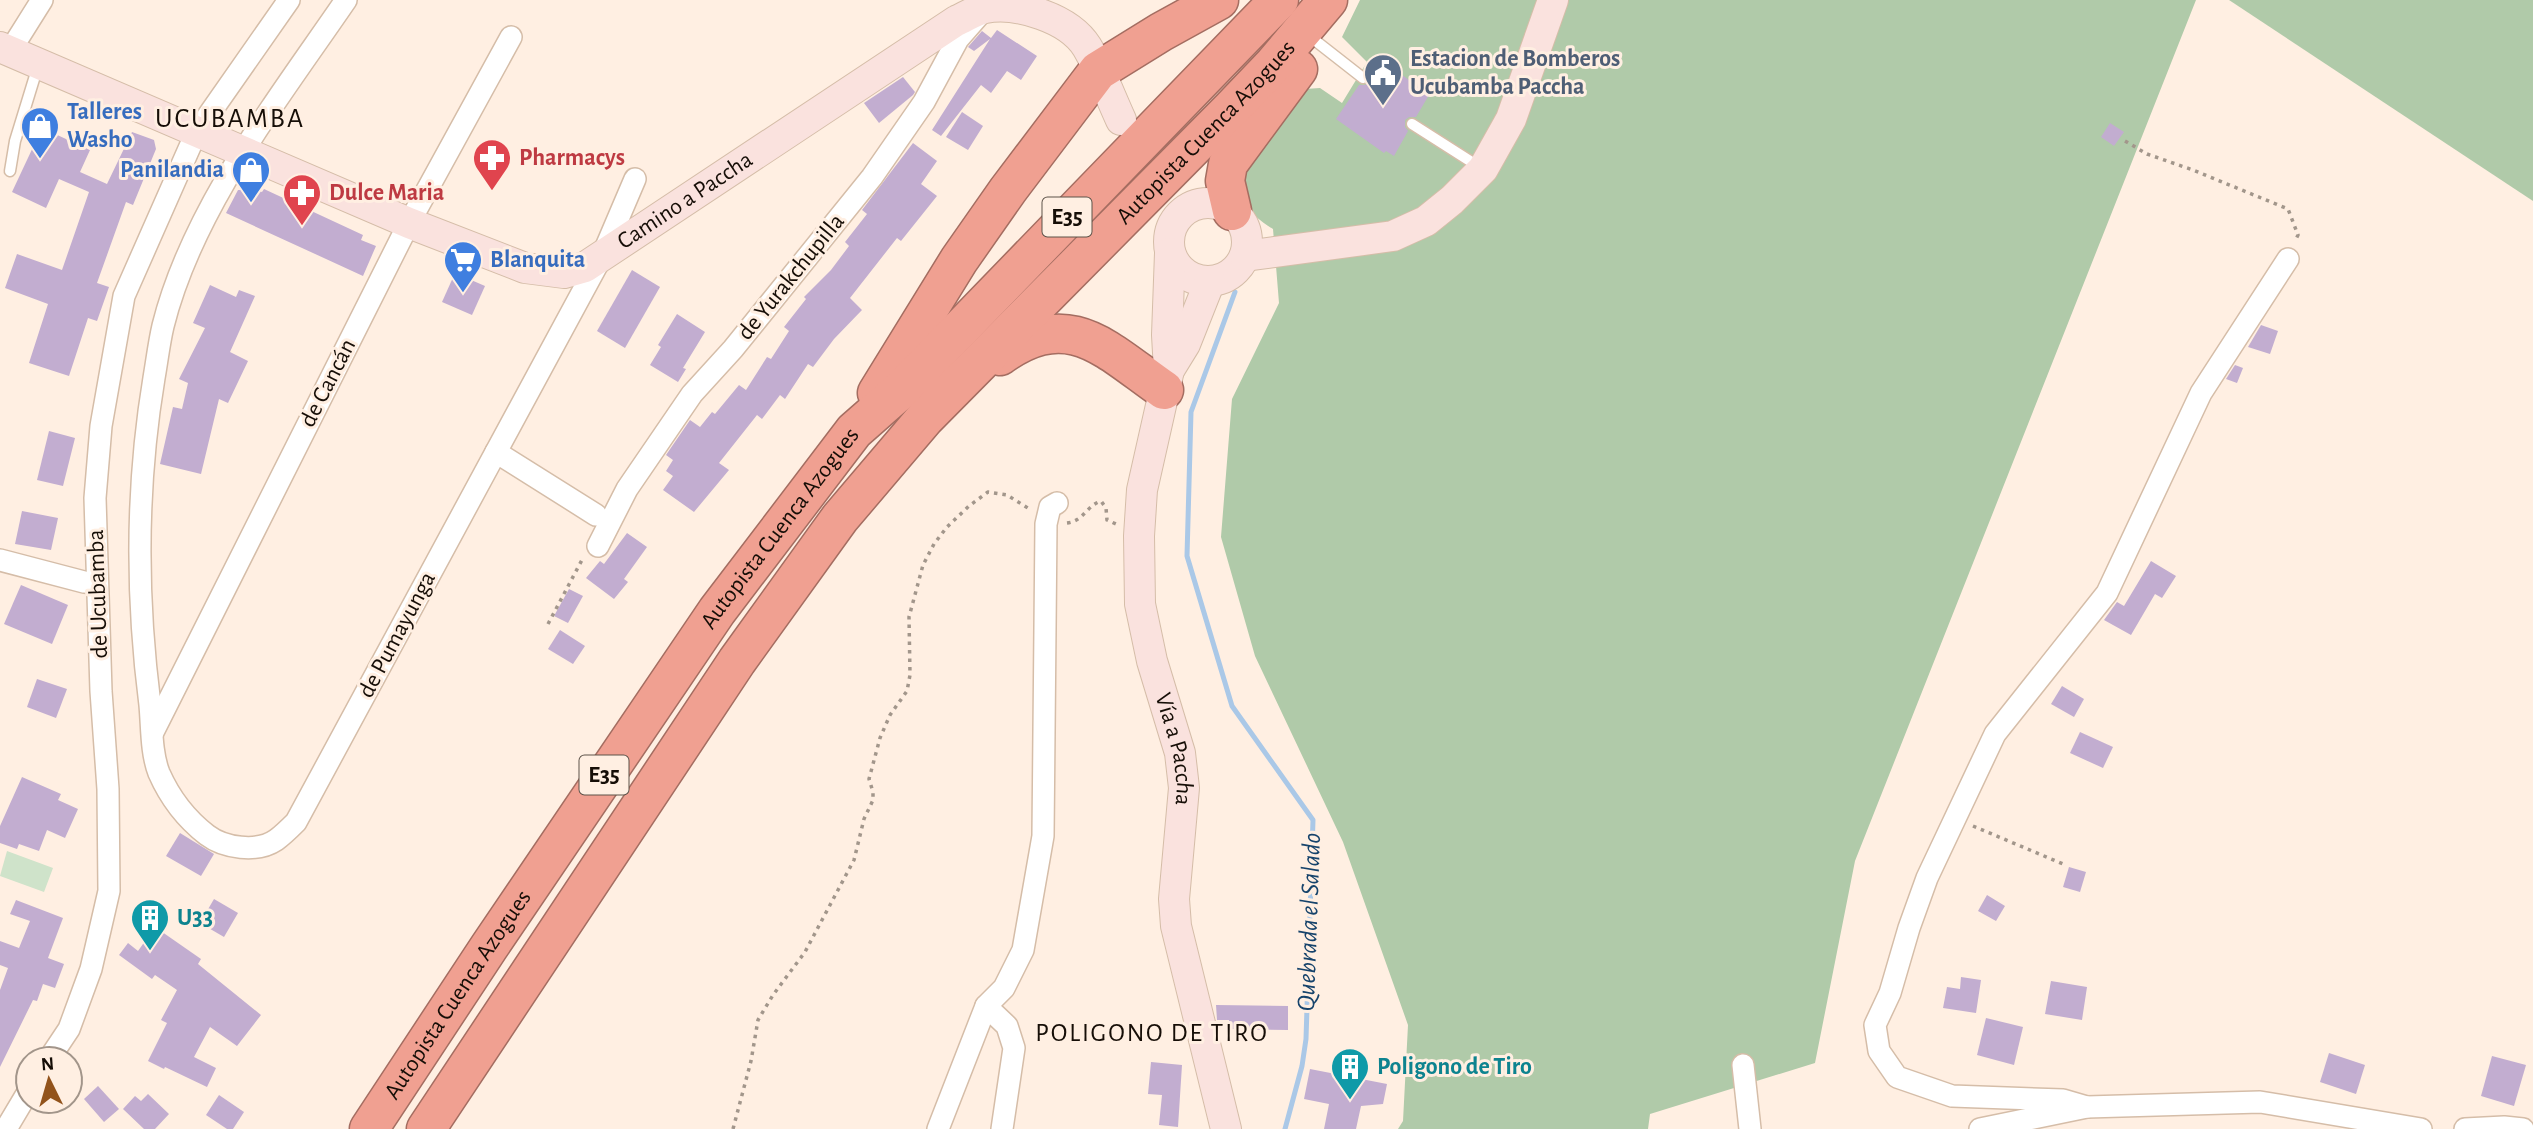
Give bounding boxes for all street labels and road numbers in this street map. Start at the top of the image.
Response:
street label: Autopista Cuenca Azogues [1112,36,1300,229]
street label: Camino a Paccha [613,147,757,254]
road number: E35 [1042,198,1092,236]
street label: de Yurakchupilla [733,209,849,345]
street label: de Cancán [296,335,360,431]
street label: Autopista Cuenca Azogues [697,423,864,633]
street label: de Ucubamba [84,529,112,659]
street label: de Pumayunga [354,568,440,702]
street label: Vía a Paccha [1151,690,1197,806]
road number: E35 [580,755,628,794]
street label: Autopista Cuenca Azogues [380,886,536,1104]

